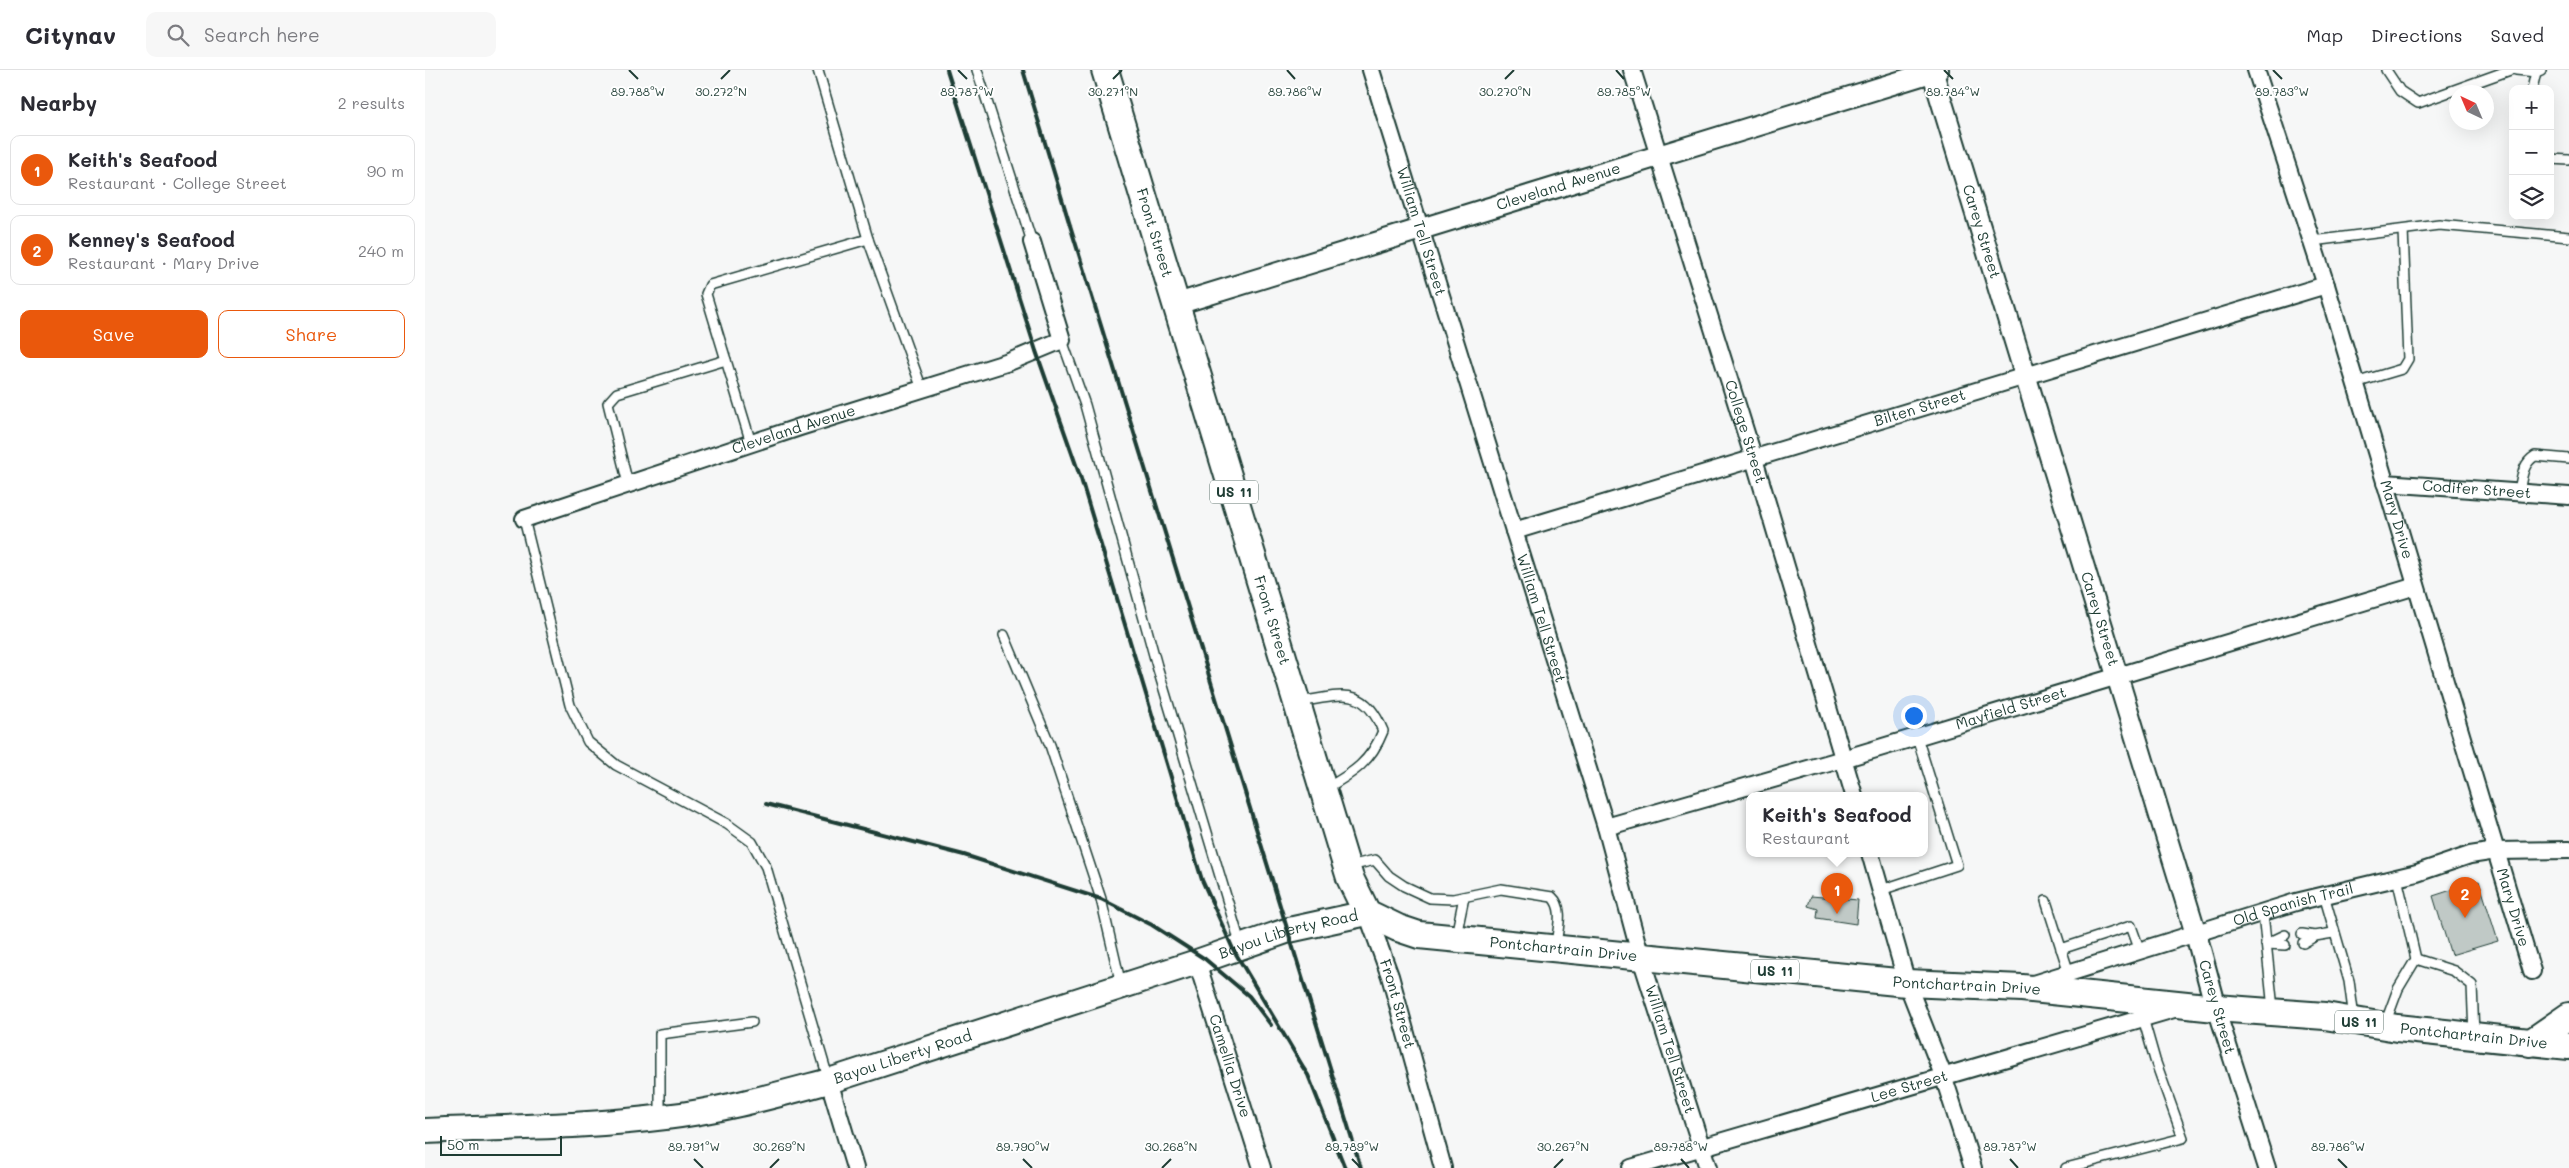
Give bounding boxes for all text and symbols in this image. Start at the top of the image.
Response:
search box [146,12,496,57]
text: Citynav [25,19,116,50]
icon: search [164,21,192,49]
text: Search here [204,22,320,47]
text: Map [2306,23,2343,47]
text: Directions [2371,23,2463,47]
text: Saved [2491,23,2544,47]
text: 89.788°W [611,83,665,99]
text: 30.272°N [695,83,747,99]
text: 89.787°W [940,83,994,99]
text: 30.271°N [1088,83,1138,99]
text: 89.786°W [1268,83,1322,99]
text: 30.270°N [1479,83,1531,99]
text: 89.785°W [1597,83,1651,99]
text: 89.784°W [1926,83,1980,99]
text: 89.783°W [2255,83,2309,99]
north arrow [2449,85,2494,130]
map controls [2509,85,2554,220]
button: + [2509,85,2554,130]
text: Nearby [20,89,97,116]
text: 2 results [338,92,405,113]
button: − [2509,130,2554,175]
text: Keith's Seafood [68,147,217,172]
street label: Cleveland Avenue [1494,157,1623,214]
text: 1 [33,160,41,181]
text: 90 m [367,160,404,181]
street label: William Tell Street [1393,164,1451,298]
text: Restaurant · College Street [68,172,287,193]
button: layers [2509,175,2554,220]
street label: Carey Street [1959,182,2006,281]
street label: Front Street [1132,185,1178,279]
text: Kenney's Seafood [68,227,235,252]
text: 2 [33,240,41,261]
text: 240 m [358,240,404,261]
text: Restaurant · Mary Drive [68,252,259,273]
button: Save [20,310,208,358]
button: Share [218,310,405,358]
street label: College Street [1721,377,1772,485]
street label: Bilten Street [1871,384,1968,430]
street label: Cleveland Avenue [729,399,858,458]
street label: Codifer Street [2422,475,2532,502]
street label: Mary Drive [2376,478,2419,561]
road number: US 11 [1210,481,1258,504]
street label: William Tell Street [1513,551,1572,685]
street label: Carey Street [2077,569,2124,668]
street label: Front Street [1250,573,1296,667]
street label: Mayfield Street [1953,681,2068,733]
your location [1901,703,1927,729]
popup [1746,792,1928,857]
text: Keith's Seafood [1762,802,1912,827]
text: Restaurant [1762,827,1850,848]
street label: Mary Drive [2493,865,2535,949]
pin: 1 [1821,873,1853,914]
pin: 2 [2449,877,2481,918]
street label: Old Spanish Trail [2230,878,2355,930]
street label: Bayou Liberty Road [1216,904,1360,963]
street label: Pontchartrain Drive [1489,931,1638,965]
street label: Front Street [1376,956,1421,1051]
street label: Carey Street [2195,957,2241,1056]
road number: US 11 [1751,959,1799,982]
street label: Pontchartrain Drive [1892,971,2042,999]
street label: William Tell Street [1641,982,1701,1116]
road number: US 11 [2335,1010,2383,1034]
street label: Camellia Drive [1205,1011,1256,1120]
street label: Pontchartrain Drive [2399,1017,2549,1053]
street label: Bayou Liberty Road [831,1025,974,1088]
street label: Lee Street [1868,1065,1950,1106]
scale bar [440,1133,563,1156]
text: 50 m [447,1135,479,1154]
text: 89.791°W [668,1138,720,1154]
text: 30.269°N [753,1138,805,1154]
text: 89.790°W [996,1138,1050,1154]
text: 30.268°N [1145,1138,1197,1154]
text: 89.789°W [1325,1138,1379,1154]
text: 30.267°N [1537,1138,1589,1154]
text: 89.788°W [1654,1138,1708,1154]
text: 89.787°W [1983,1138,2037,1154]
text: 89.786°W [2311,1138,2365,1154]

